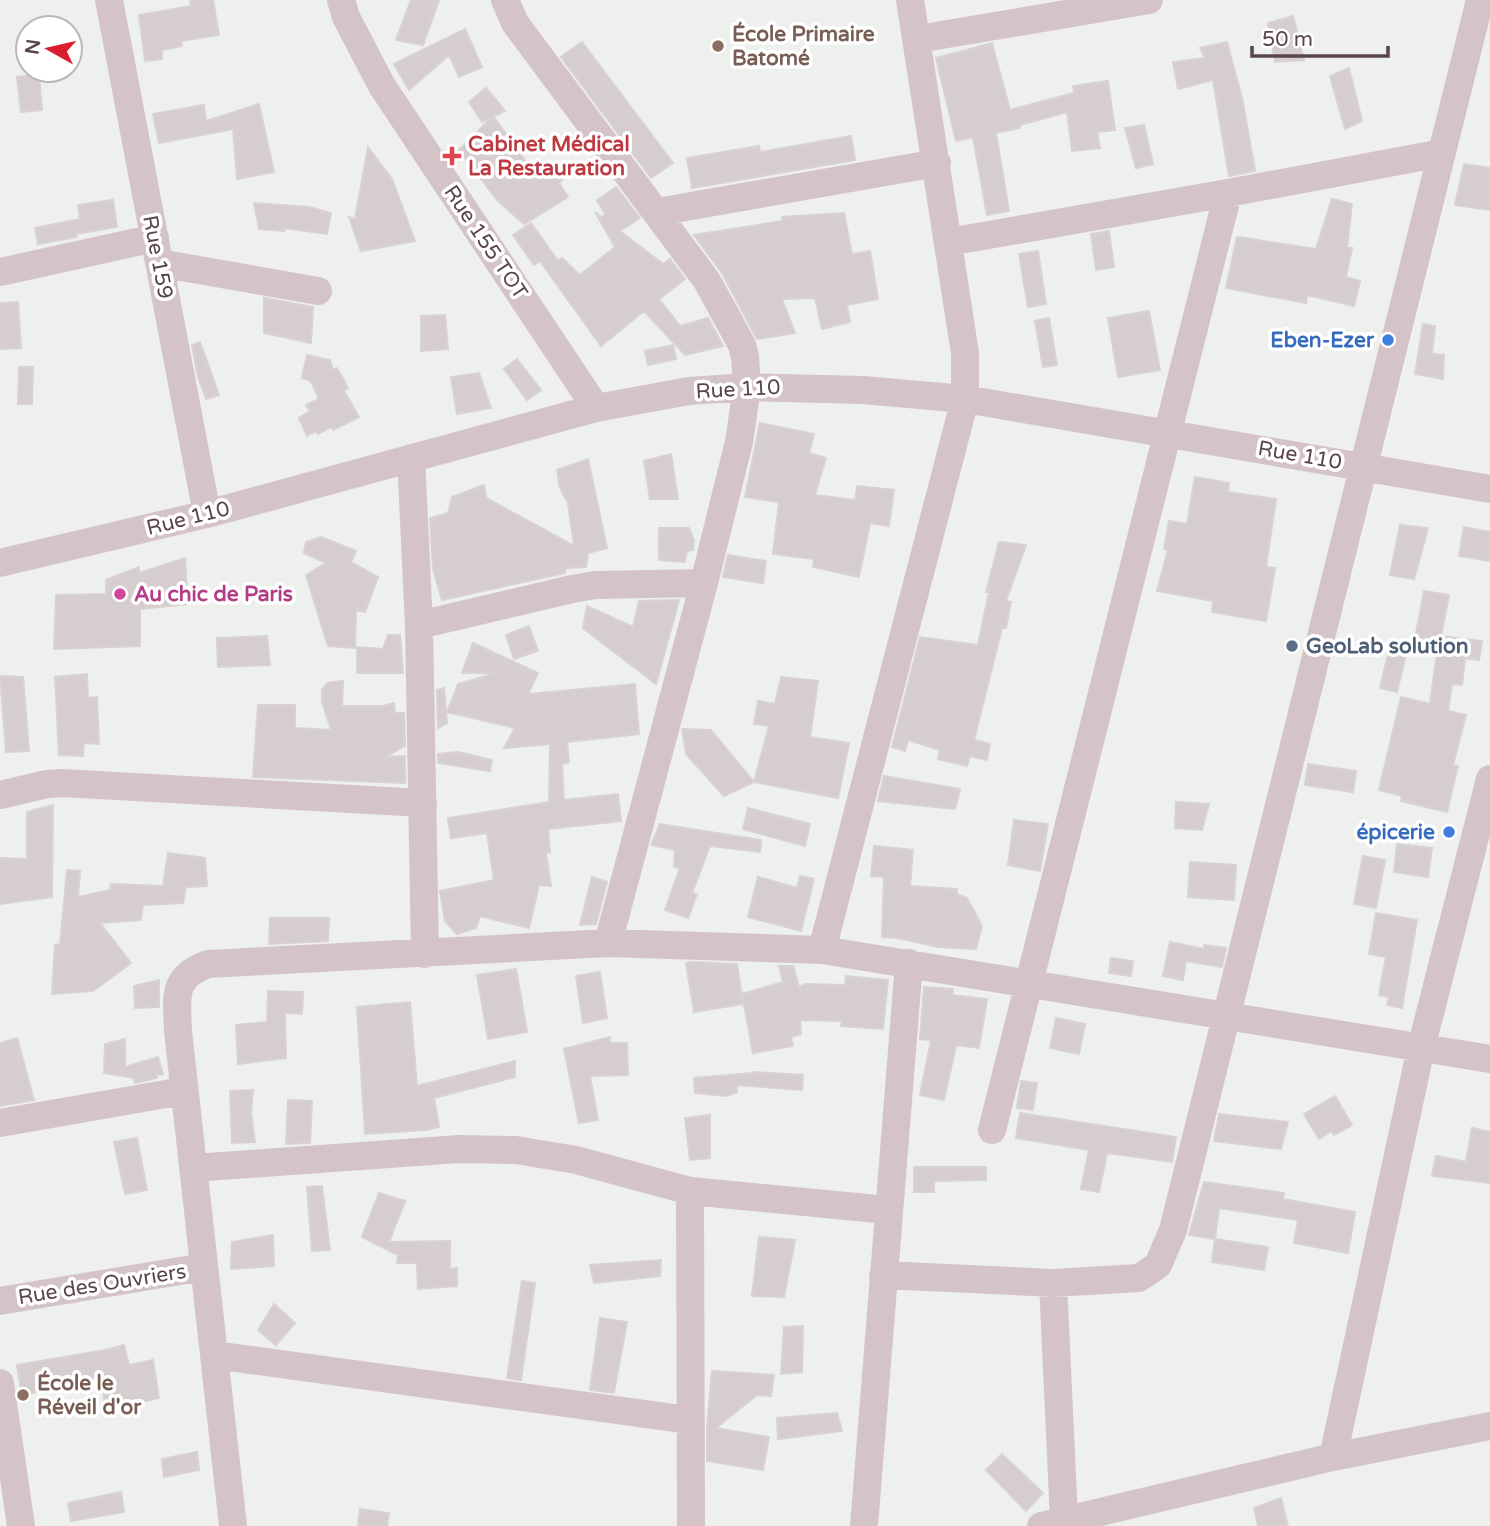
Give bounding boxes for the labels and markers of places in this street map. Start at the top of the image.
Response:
place label: École Primaire Batomé [732,21,875,71]
marker: École Primaire Batomé [710,38,726,54]
place label: Cabinet Médical La Restauration [468,132,630,181]
marker: Cabinet Médical La Restauration [442,146,462,166]
place label: Eben-Ezer [1270,328,1375,353]
marker: Eben-Ezer [1380,332,1396,348]
place label: Au chic de Paris [134,582,293,607]
marker: Au chic de Paris [112,586,128,602]
place label: GeoLab solution [1306,634,1469,659]
marker: GeoLab solution [1284,638,1300,654]
place label: épicerie [1356,820,1435,845]
marker: épicerie [1441,824,1457,840]
place label: École le Réveil d'or [37,1370,142,1420]
marker: École le Réveil d'or [15,1387,31,1403]

